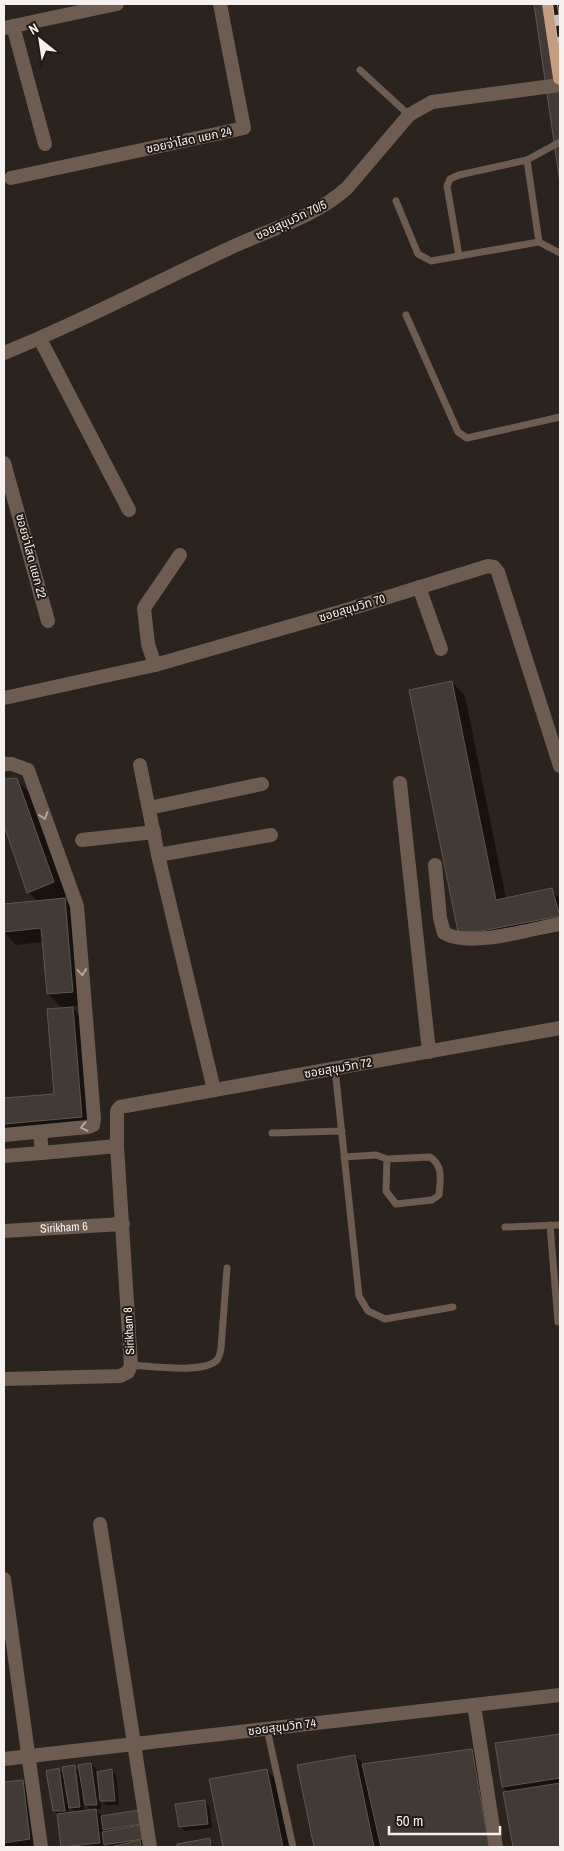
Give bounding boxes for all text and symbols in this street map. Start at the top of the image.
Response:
north arrow [15,15,65,65]
text: N [25,19,42,39]
street label: ซอยจ่าโสด แยก 24 [145,123,234,157]
street label: ซอยสุขุมวิท 70/5 [253,196,330,243]
street label: ซอยจ่าโสด แยก 22 [12,512,50,600]
street label: ซอยสุขุมวิท 70 [317,590,387,626]
one-way arrow [38,811,48,819]
one-way arrow [77,969,88,977]
street label: ซอยสุขุมวิท 72 [303,1054,373,1082]
one-way arrow [80,1121,89,1132]
street label: Sirikham 6 [40,1218,88,1237]
street label: Sirikham 8 [120,1307,138,1355]
street label: ซอยสุขุมวิท 74 [247,1715,317,1739]
scale bar [389,1804,500,1836]
text: 50 m [396,1810,423,1831]

